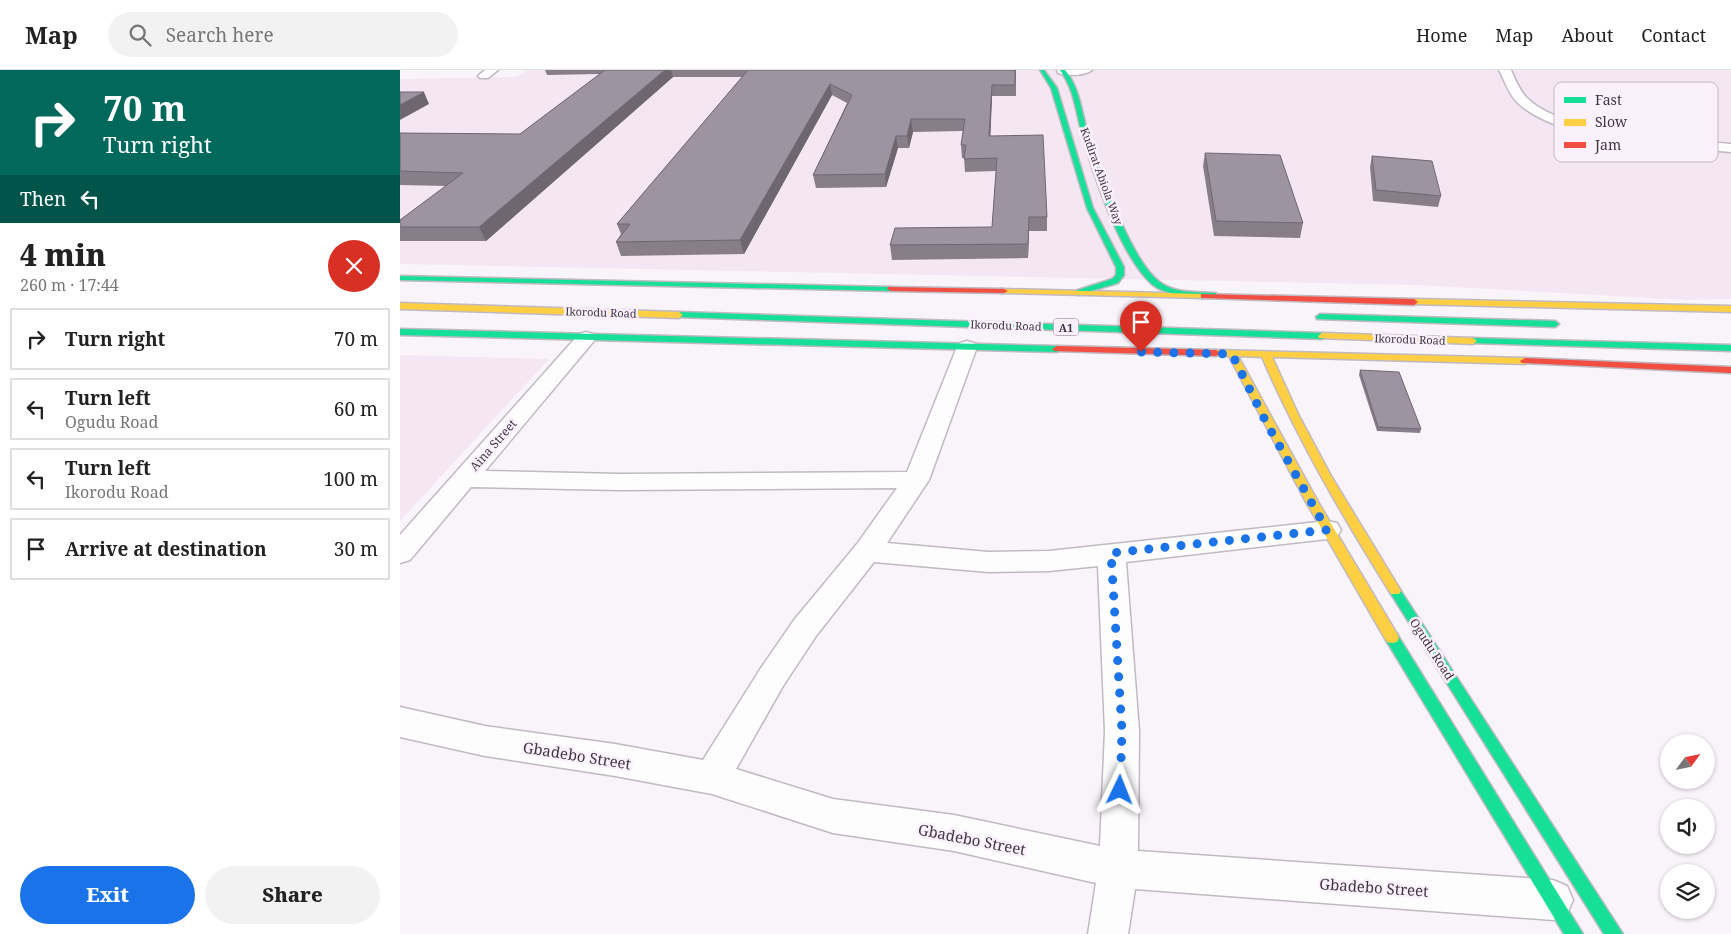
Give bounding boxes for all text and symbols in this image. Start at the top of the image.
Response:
search box [108,12,458,57]
text: Map [25,18,78,51]
icon: search [126,21,154,49]
text: Search here [166,22,274,48]
text: Home [1416,23,1467,47]
text: Map [1495,23,1533,47]
text: About [1561,23,1613,47]
text: Contact [1641,23,1706,47]
legend [1554,82,1718,162]
text: 70 m [103,84,186,131]
icon: right [20,90,85,155]
text: Fast [1595,90,1622,109]
text: Slow [1595,112,1628,131]
street label: Kudirat Abiola Way [1077,125,1127,227]
text: Turn right [103,129,212,159]
text: Jam [1594,135,1621,154]
icon: left [76,185,104,213]
text: Then [20,186,66,212]
text: 4 min [20,234,106,275]
button: close [328,240,380,292]
text: 260 m · 17:44 [20,274,119,296]
pin [1120,301,1162,352]
street label: Ikorodu Road [565,303,637,321]
icon: arrive [1127,308,1155,336]
street label: Ikorodu Road [970,316,1042,334]
road number: A1 [1054,318,1078,336]
icon: right [22,325,50,353]
text: Turn right [65,326,165,352]
text: 70 m [334,326,378,352]
street label: Ikorodu Road [1374,330,1446,348]
text: Turn left [65,385,151,411]
icon: left [22,395,50,423]
text: 60 m [334,396,378,422]
text: Ogudu Road [65,411,158,433]
street label: Aina Street [466,416,520,474]
text: Turn left [65,455,151,481]
icon: left [22,465,50,493]
text: 100 m [323,466,378,492]
text: Ikorodu Road [65,481,169,503]
icon: arrive [22,535,50,563]
text: Arrive at destination [65,536,267,562]
text: 30 m [334,536,378,562]
street label: Ogudu Road [1406,615,1459,684]
north arrow [1660,734,1715,789]
map controls [1660,734,1715,919]
street label: Gbadebo Street [522,737,632,773]
position arrow [1093,763,1145,815]
button: sound [1660,799,1715,854]
street label: Gbadebo Street [916,819,1028,859]
button: layers [1660,864,1715,919]
button: Exit [20,866,195,924]
button: Share [205,866,380,924]
street label: Gbadebo Street [1319,873,1429,901]

